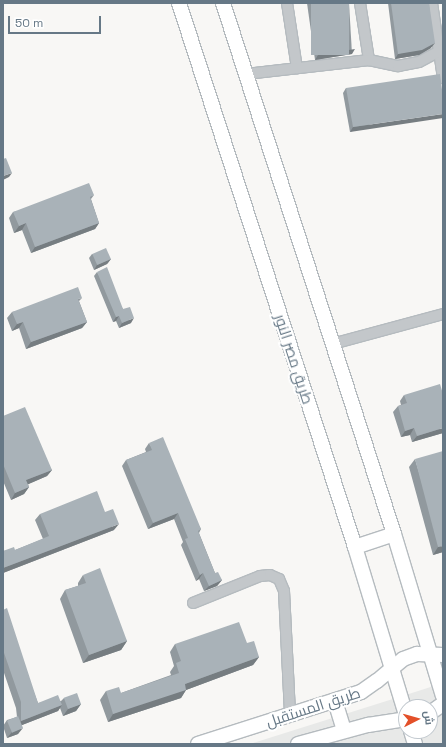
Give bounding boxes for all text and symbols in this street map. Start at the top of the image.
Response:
scale bar [10,8,103,34]
text: 50 m [15,15,43,31]
street label: طريق مصر النور [271,312,317,406]
street label: طريق المستقبل [264,683,362,731]
north arrow [398,699,438,739]
text: ش [421,710,437,726]

